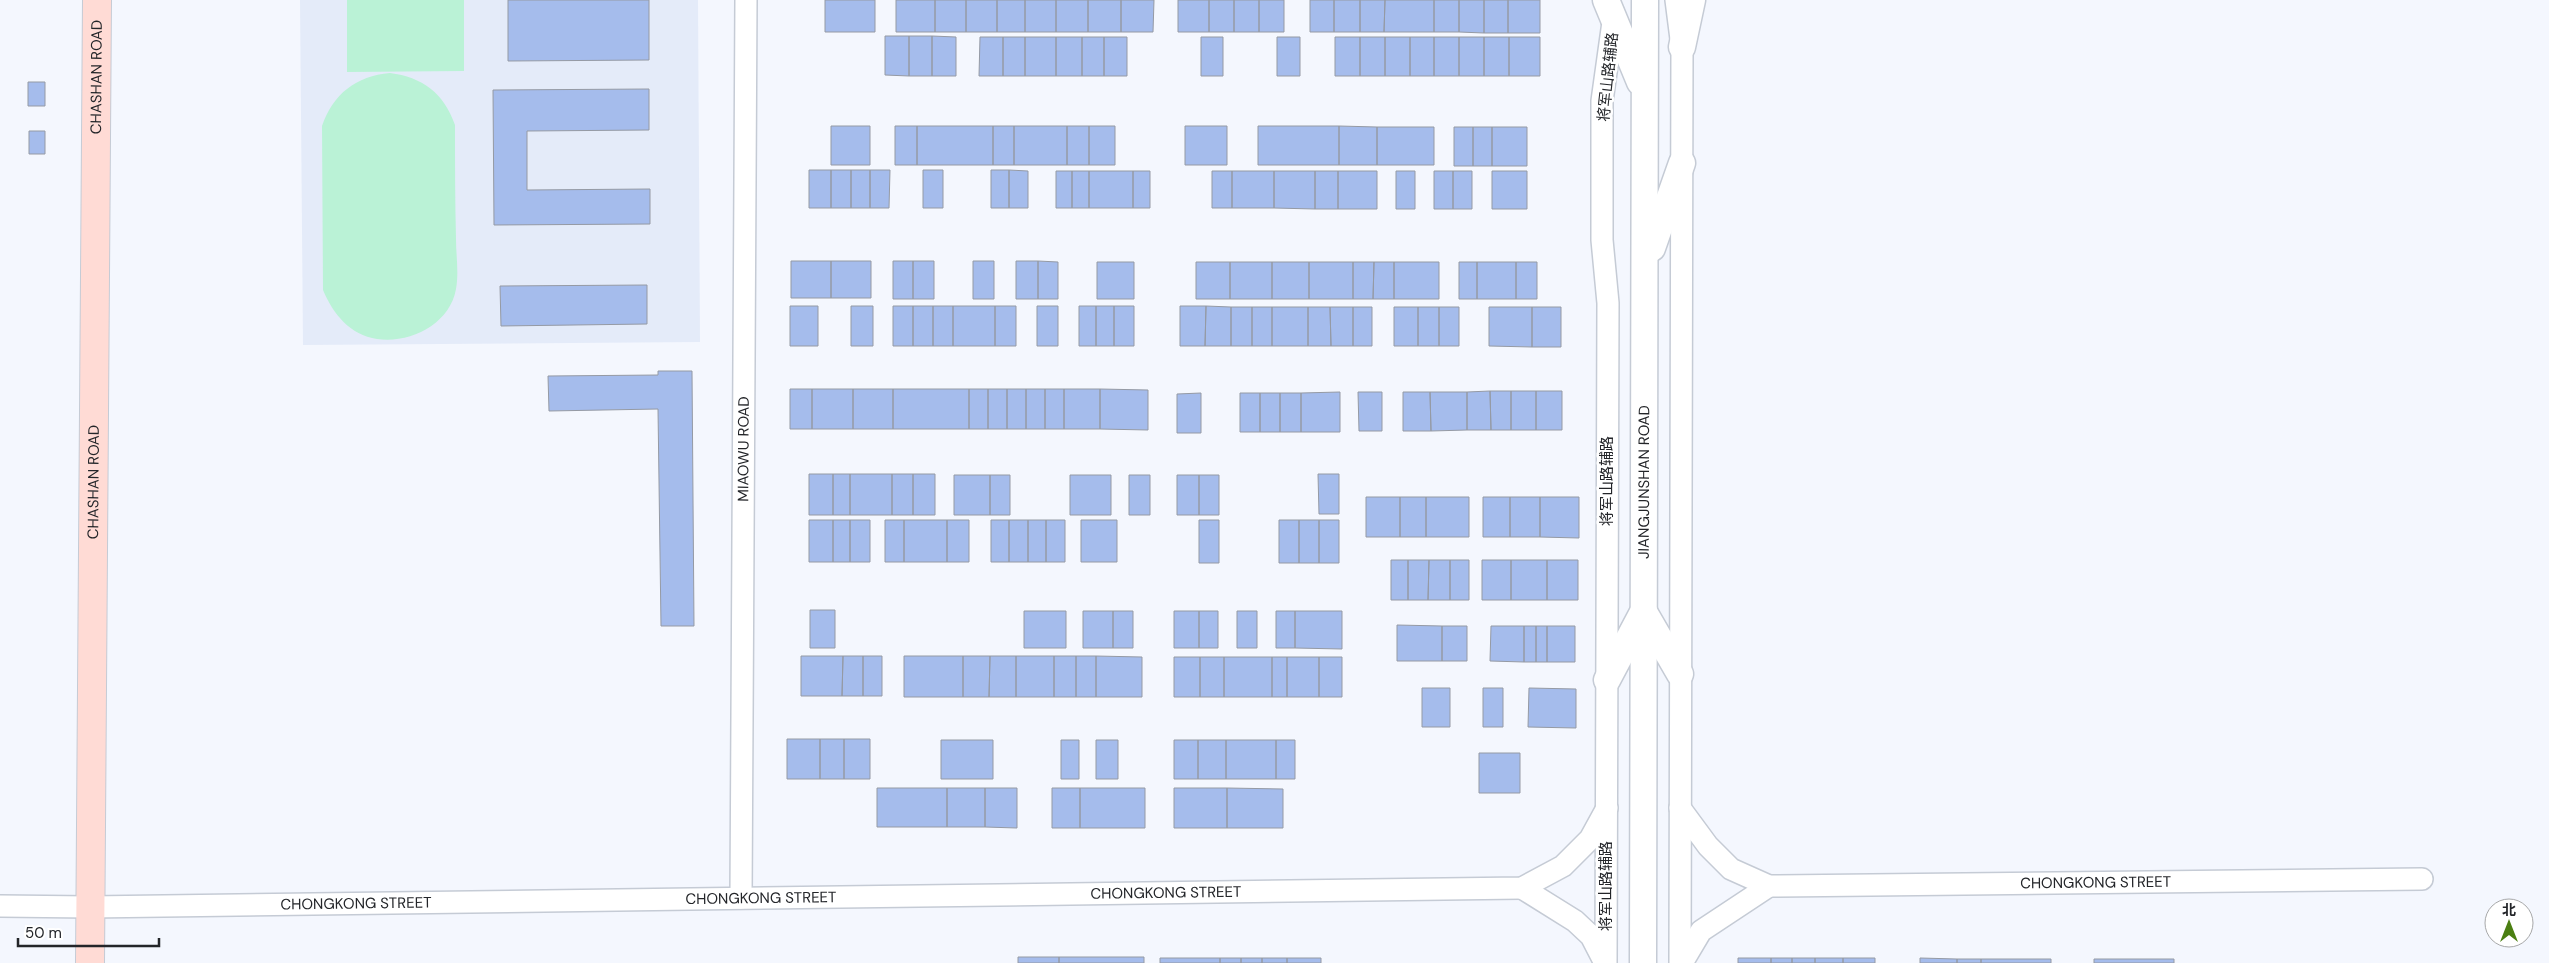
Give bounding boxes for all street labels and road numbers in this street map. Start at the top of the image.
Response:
street label: CHASHAN ROAD [86,20,107,134]
street label: 将军山路辅路 [1593,31,1623,123]
street label: MIAOWU ROAD [733,396,754,502]
street label: JIANGJUNSHAN ROAD [1634,405,1654,559]
street label: CHASHAN ROAD [83,425,104,539]
street label: 将军山路辅路 [1597,436,1617,526]
street label: 将军山路辅路 [1596,841,1616,931]
street label: CHONGKONG STREET [2020,872,2171,893]
street label: CHONGKONG STREET [1090,882,1242,904]
street label: CHONGKONG STREET [685,887,837,909]
street label: CHONGKONG STREET [280,892,432,914]

